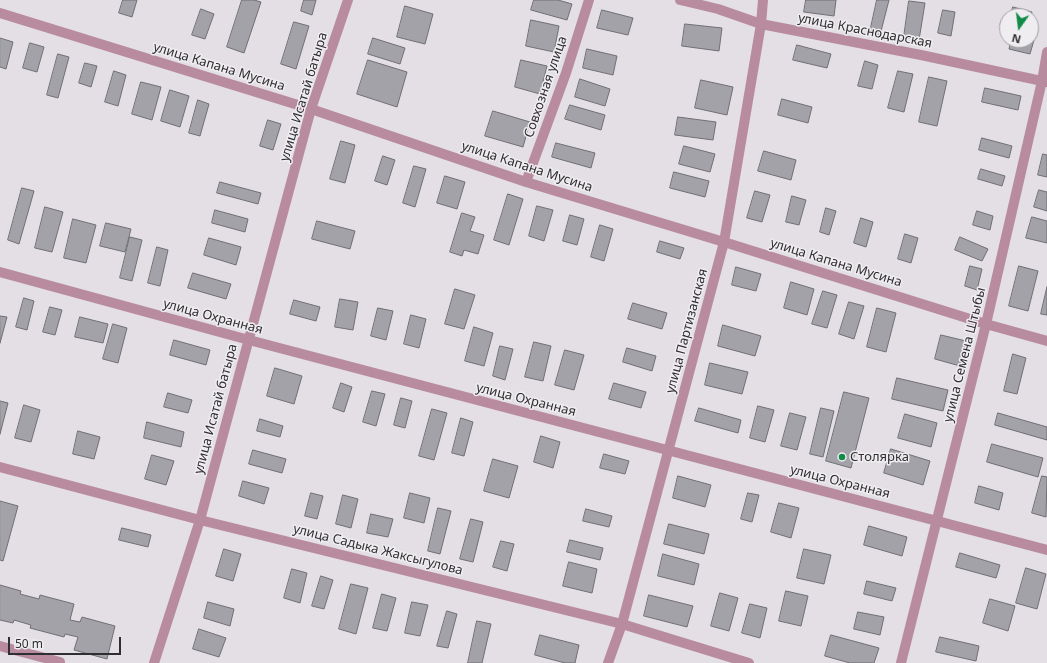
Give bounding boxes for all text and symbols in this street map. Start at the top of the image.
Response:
north arrow [999,8,1039,48]
street label: улица Краснодарская [797,10,933,52]
street label: улица Исатай батыра [277,31,331,163]
text: N [1010,31,1022,48]
street label: Совхозная улица [521,34,571,140]
street label: улица Капана Мусина [151,40,287,94]
street label: улица Капана Мусина [460,138,594,196]
street label: улица Капана Мусина [768,236,904,290]
street label: улица Партизанская [663,267,711,395]
street label: улица Семена Штыбы [941,286,989,424]
street label: улица Охранная [162,296,264,338]
street label: улица Исатай батыра [191,342,241,476]
street label: улица Охранная [474,380,578,420]
place label: Столярка [850,449,909,465]
marker: Столярка [837,452,847,462]
street label: улица Охранная [788,462,892,502]
street label: улица Садыка Жаксыгулова [292,521,464,579]
scale bar [10,629,123,655]
text: 50 m [15,635,43,652]

